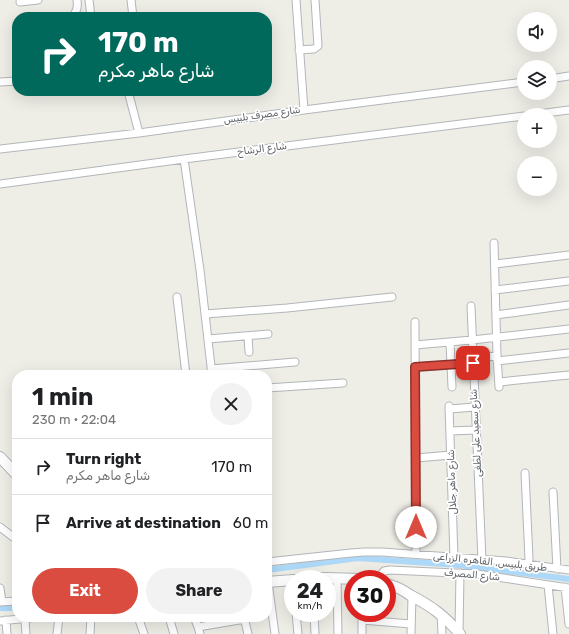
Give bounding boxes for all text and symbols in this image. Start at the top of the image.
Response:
map controls [517,12,557,196]
button: sound [517,12,557,52]
text: 170 m [98,26,179,59]
icon: right [32,28,84,80]
text: شارع ماهر مكرم [98,60,215,82]
button: layers [517,60,557,100]
street label: شارع مصرف بلبيس [223,104,301,127]
button: + [517,108,557,148]
street label: شارع الرشاح [237,140,288,159]
button: − [517,156,557,196]
pin [456,346,490,380]
icon: arrive [462,352,484,374]
text: 1 min [32,383,93,411]
button: close [210,383,252,425]
street label: شارع سعيد على لطفى [468,389,485,477]
text: 230 m · 22:04 [32,412,116,427]
street label: شارع ماهر جلال [445,449,460,515]
text: Turn right [66,450,141,468]
icon: right [32,456,54,478]
text: 170 m [211,458,252,476]
text: شارع ماهر مكرم [66,468,150,483]
position arrow [395,506,437,548]
icon: arrive [32,512,54,534]
text: Arrive at destination [66,514,221,532]
text: 60 m [233,514,268,532]
street label: طريق بلبيس, القاهره الزراعى [432,550,548,574]
street label: شارع المصرف [443,567,501,584]
button: Exit [32,568,138,614]
button: Share [146,568,252,614]
speed limit sign: 30 [344,570,396,622]
text: 24 [297,579,323,603]
text: km/h [298,600,322,612]

